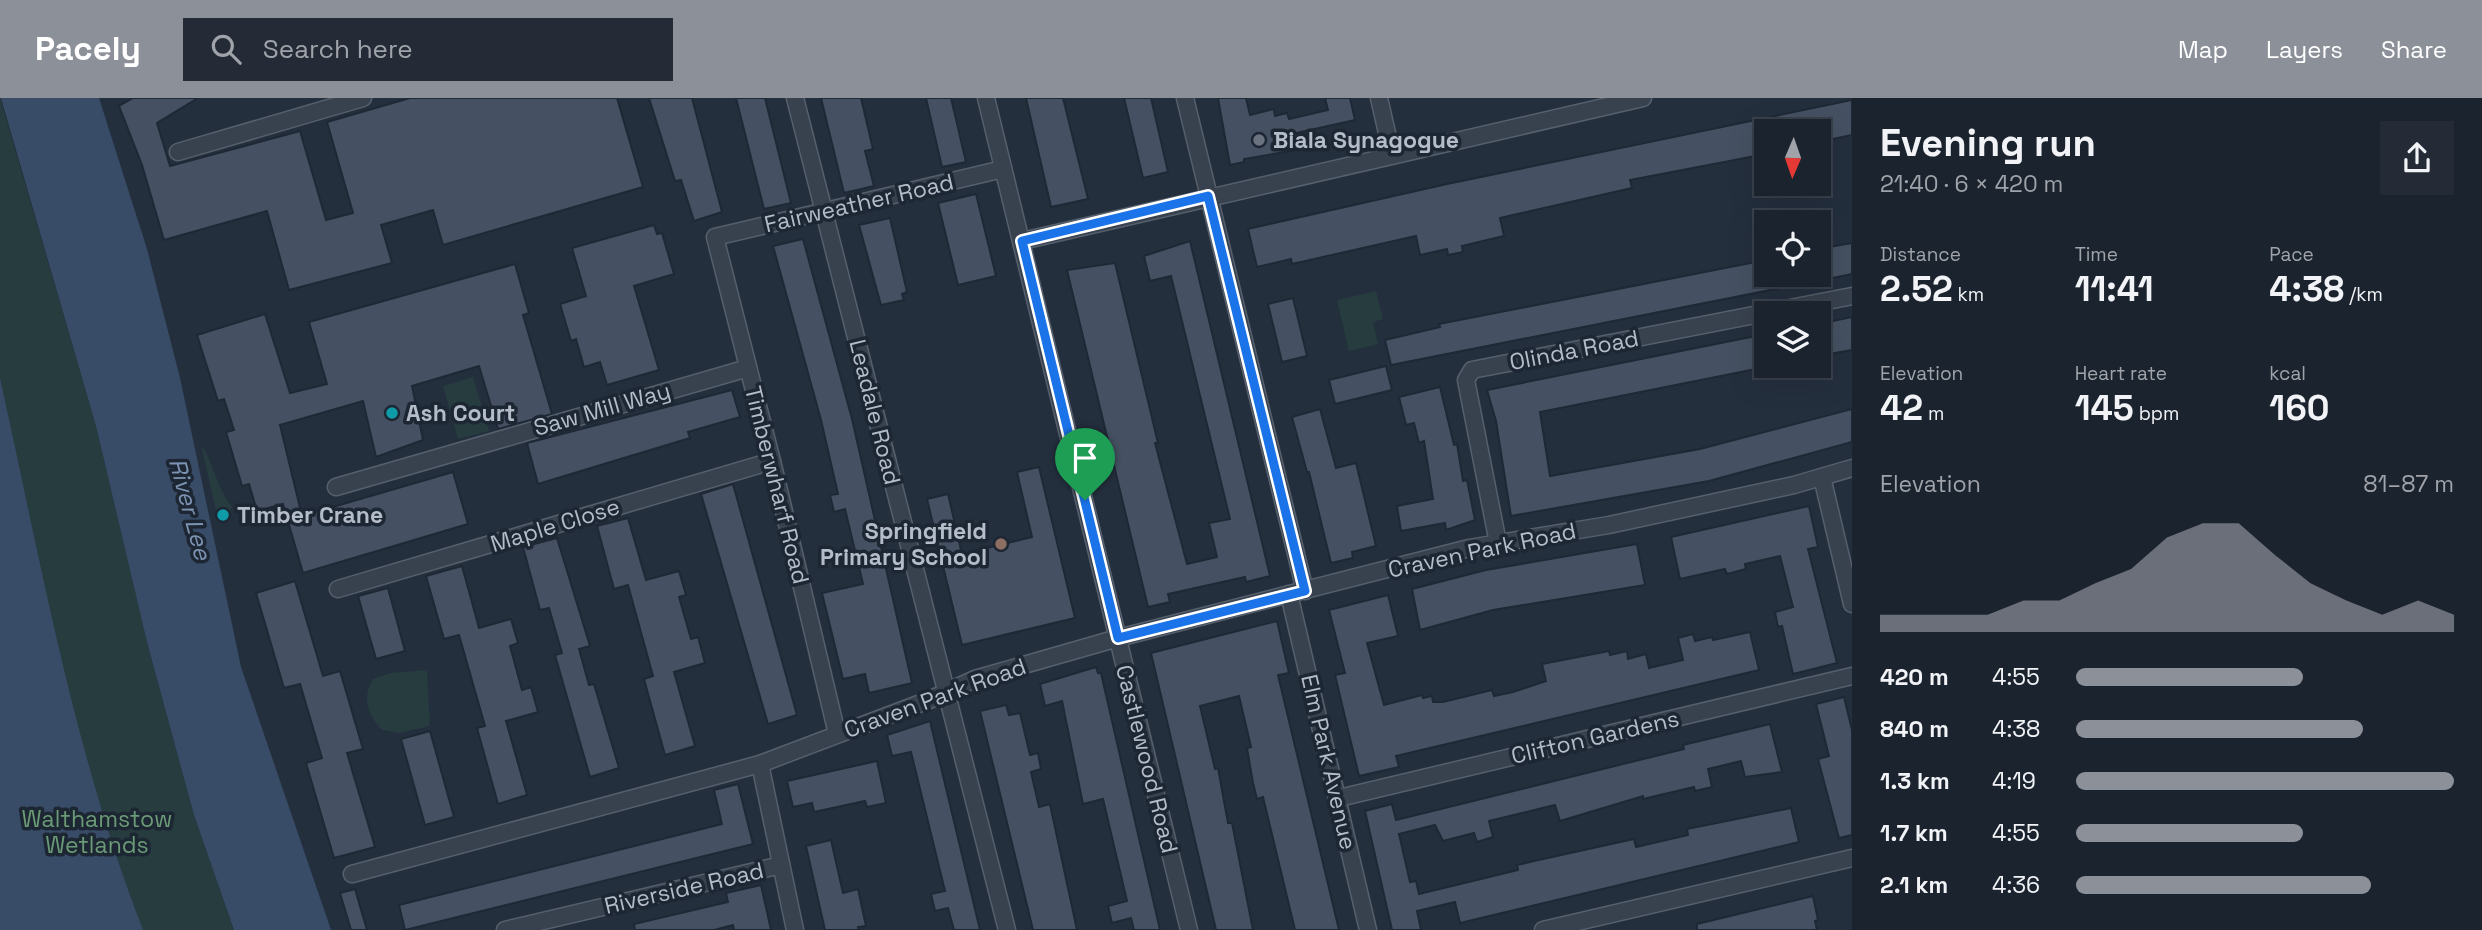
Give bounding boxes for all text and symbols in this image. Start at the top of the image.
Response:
search box [183,18,673,81]
text: Pacely [35,28,141,70]
icon: search [207,30,245,68]
text: Search here [263,32,413,66]
text: Map [2178,34,2228,65]
text: Layers [2266,34,2343,65]
text: Share [2381,34,2447,65]
north arrow [1754,119,1830,196]
map controls [1754,119,1831,378]
text: Evening run [1880,119,2096,167]
button: share [2380,121,2454,195]
place label: Biala Synagogue [1273,125,1459,155]
marker: Biala Synagogue [1251,132,1267,148]
street label: Fairweather Road [761,167,957,239]
text: 21:40 · 6 × 420 m [1880,169,2063,199]
button: locate [1754,210,1831,287]
text: Distance [1880,242,1961,267]
text: Time [2075,242,2118,267]
text: Pace [2269,242,2314,267]
text: 2.52 [1880,267,1953,311]
text: 11:41 [2075,267,2153,311]
text: 4:38 [2269,267,2344,311]
text: km [1953,282,1984,307]
text: /km [2344,282,2383,307]
button: layers [1754,301,1831,378]
street label: Olinda Road [1507,323,1641,377]
street label: Leadale Road [842,336,908,488]
text: Elevation [1880,361,1963,386]
text: Heart rate [2075,361,2167,386]
text: kcal [2269,361,2306,386]
street label: Saw Mill Way [530,375,674,443]
street label: Timberwharf Road [738,383,816,587]
text: 42 [1880,386,1923,430]
text: 145 [2075,386,2134,430]
text: 160 [2269,386,2329,430]
place label: Ash Court [406,398,515,428]
text: m [1923,401,1944,426]
text: bpm [2134,401,2179,426]
marker: Ash Court [384,405,400,421]
pin [1055,428,1115,500]
icon: arrive [1066,439,1104,477]
water label: River Lee [162,454,219,564]
text: Elevation [1880,469,1981,499]
text: 81–87 m [2363,469,2454,499]
street label: Maple Close [487,491,623,559]
place label: Timber Crane [237,500,383,530]
marker: Timber Crane [215,507,231,523]
street label: Craven Park Road [1385,515,1579,585]
place label: Springfield Primary School [820,516,987,572]
marker: Springfield Primary School [993,536,1009,552]
street label: Craven Park Road [840,651,1030,745]
street label: Castlewood Road [1109,662,1185,856]
text: 420 m [1880,662,1949,692]
text: 4:55 [1992,662,2040,692]
street label: Elm Park Avenue [1294,671,1364,853]
street label: Clifton Gardens [1508,703,1682,771]
text: 840 m [1880,714,1949,744]
text: 4:38 [1992,714,2040,744]
text: 1.3 km [1880,766,1950,796]
text: 4:19 [1992,766,2036,796]
park label: Walthamstow Wetlands [22,804,172,860]
text: 1.7 km [1880,818,1948,848]
text: 4:55 [1992,818,2040,848]
street label: Riverside Road [601,855,767,921]
text: 2.1 km [1880,870,1948,900]
text: 4:36 [1992,870,2040,900]

